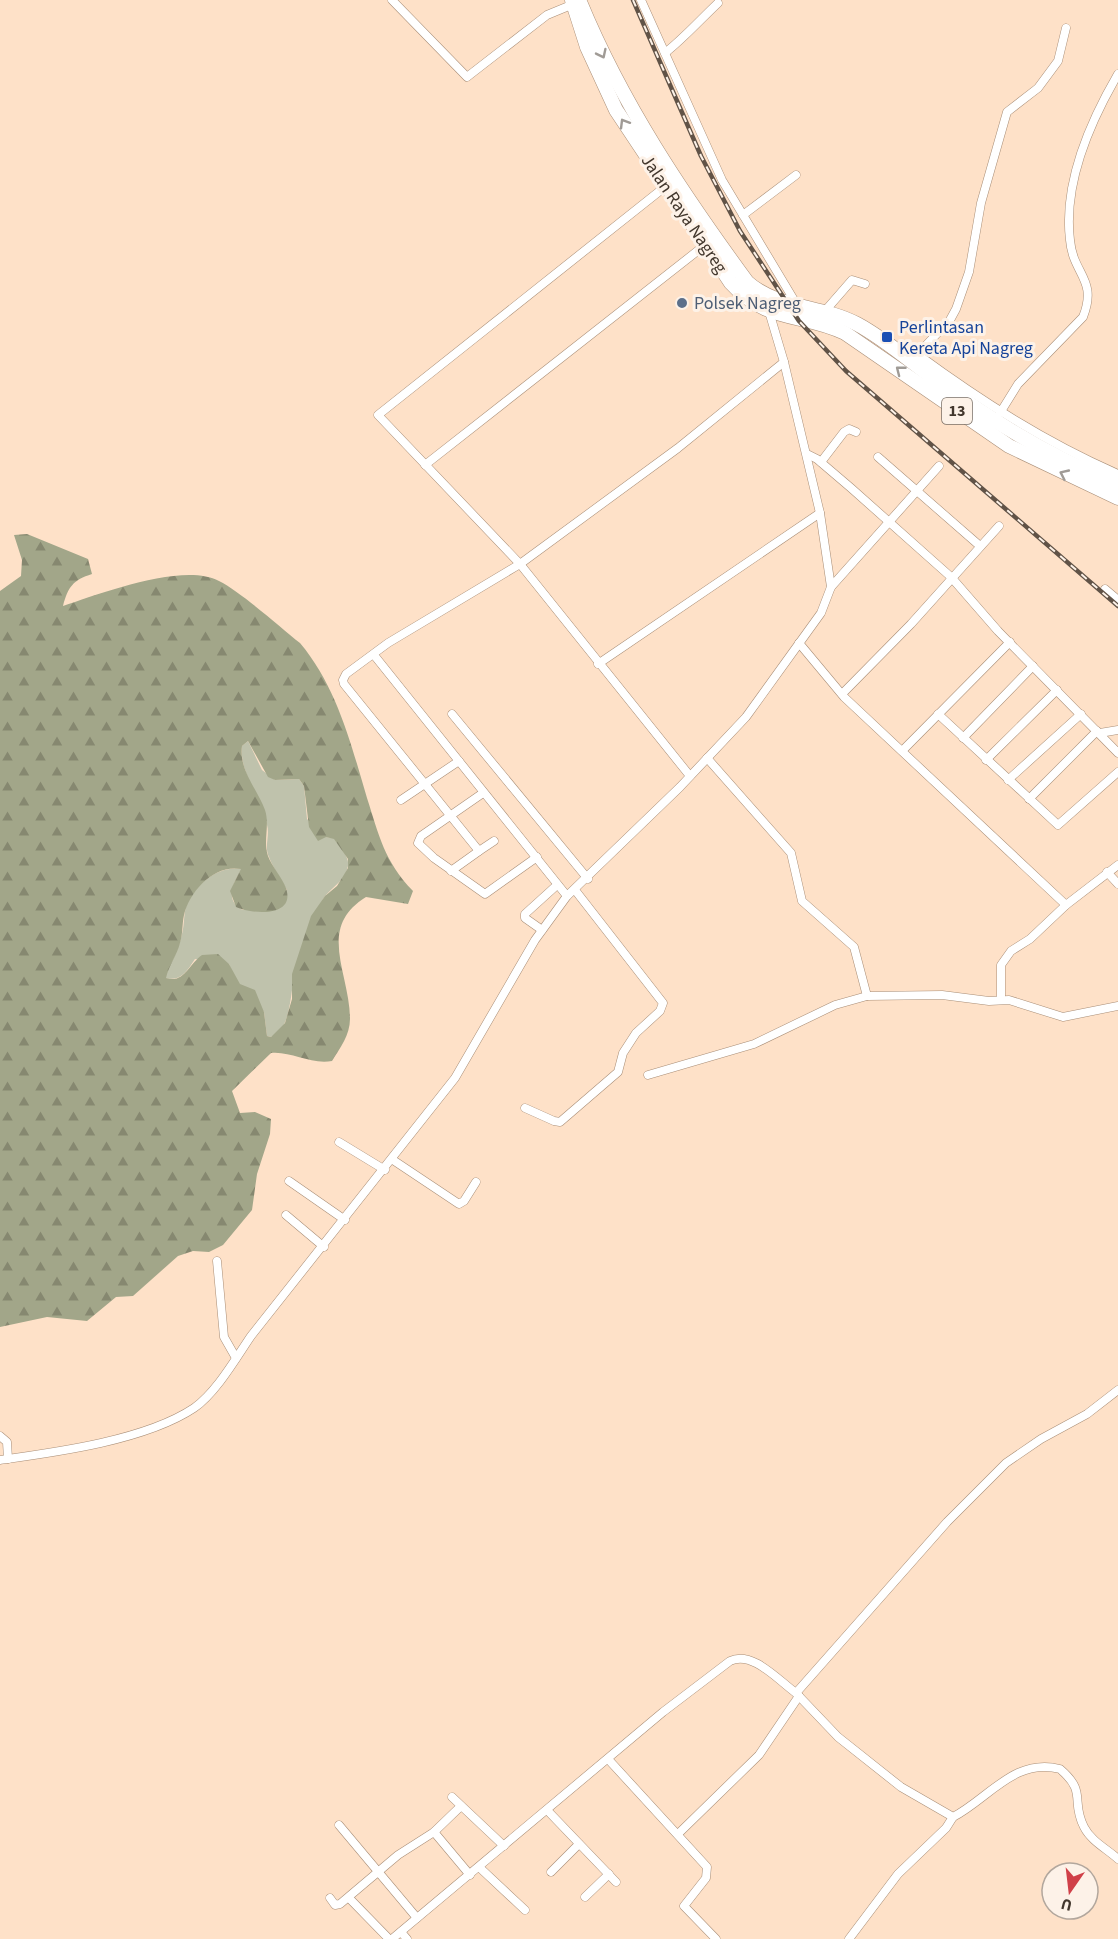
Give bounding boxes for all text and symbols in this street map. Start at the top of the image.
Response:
one-way arrow [595,47,607,58]
one-way arrow [620,119,631,129]
street label: Jalan Raya Nagreg [635,150,733,278]
place label: Polsek Nagreg [694,291,801,316]
marker: Polsek Nagreg [675,296,689,310]
place label: Perlintasan Kereta Api Nagreg [899,315,1033,361]
marker: Perlintasan Kereta Api Nagreg [880,330,894,344]
one-way arrow [896,366,907,377]
road number: 13 [942,398,972,424]
one-way arrow [1060,470,1071,482]
north arrow [1040,1861,1100,1921]
text: U [1059,1893,1074,1917]

